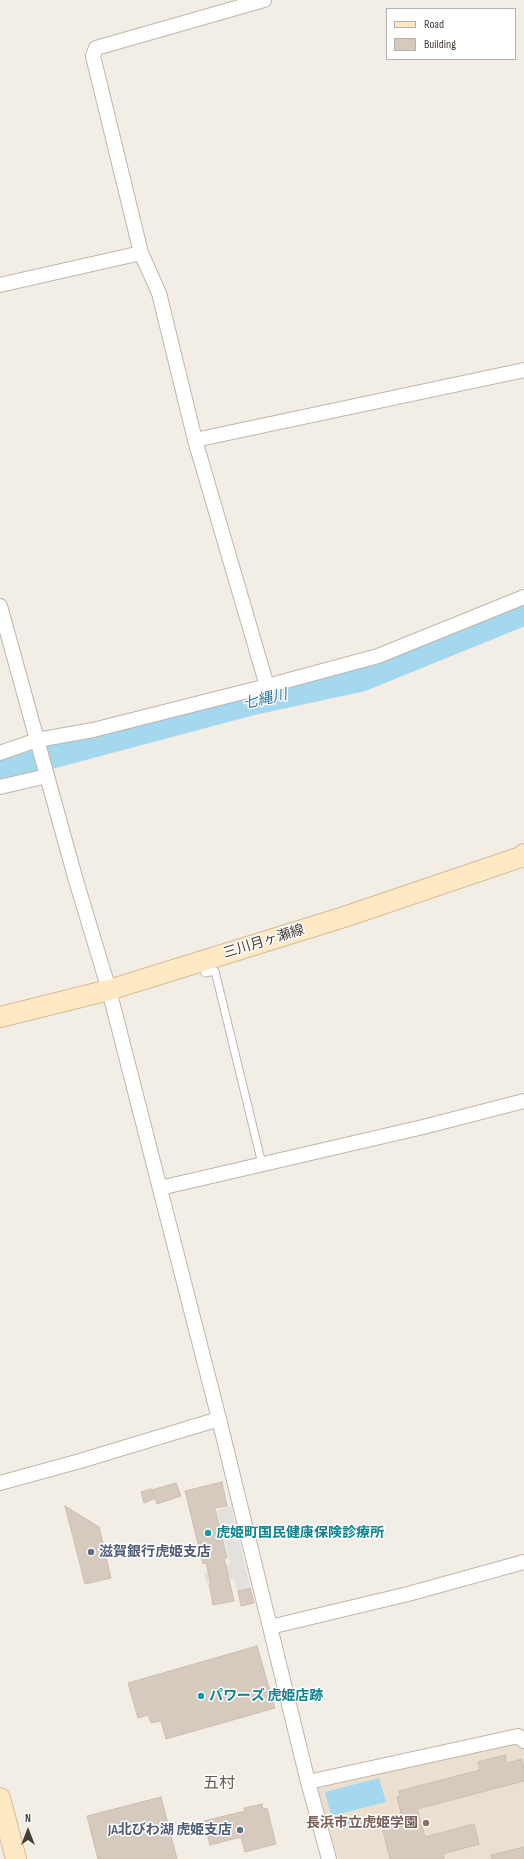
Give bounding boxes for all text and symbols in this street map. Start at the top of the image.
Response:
legend [386,8,516,60]
text: Road [424,17,444,32]
text: Building [424,37,456,52]
water label: 七縄川 [241,686,289,714]
street label: 三川月ヶ瀬線 [221,922,307,962]
place label: 虎姫町国民健康保険診療所 [216,1525,384,1541]
marker: 虎姫町国民健康保険診療所 [203,1528,213,1538]
place label: 滋賀銀行虎姫支店 [99,1544,211,1560]
marker: 滋賀銀行虎姫支店 [86,1547,96,1557]
place label: パワーズ 虎姫店跡 [209,1688,323,1704]
marker: パワーズ 虎姫店跡 [196,1691,206,1701]
district label: 五村 [203,1774,235,1794]
north arrow [8,1811,48,1851]
text: N [25,1812,31,1825]
place label: 長浜市立虎姫学園 [306,1815,418,1831]
marker: 長浜市立虎姫学園 [421,1818,431,1828]
place label: JA北びわ湖 虎姫支店 [108,1822,232,1838]
marker: JA北びわ湖 虎姫支店 [235,1825,245,1835]

